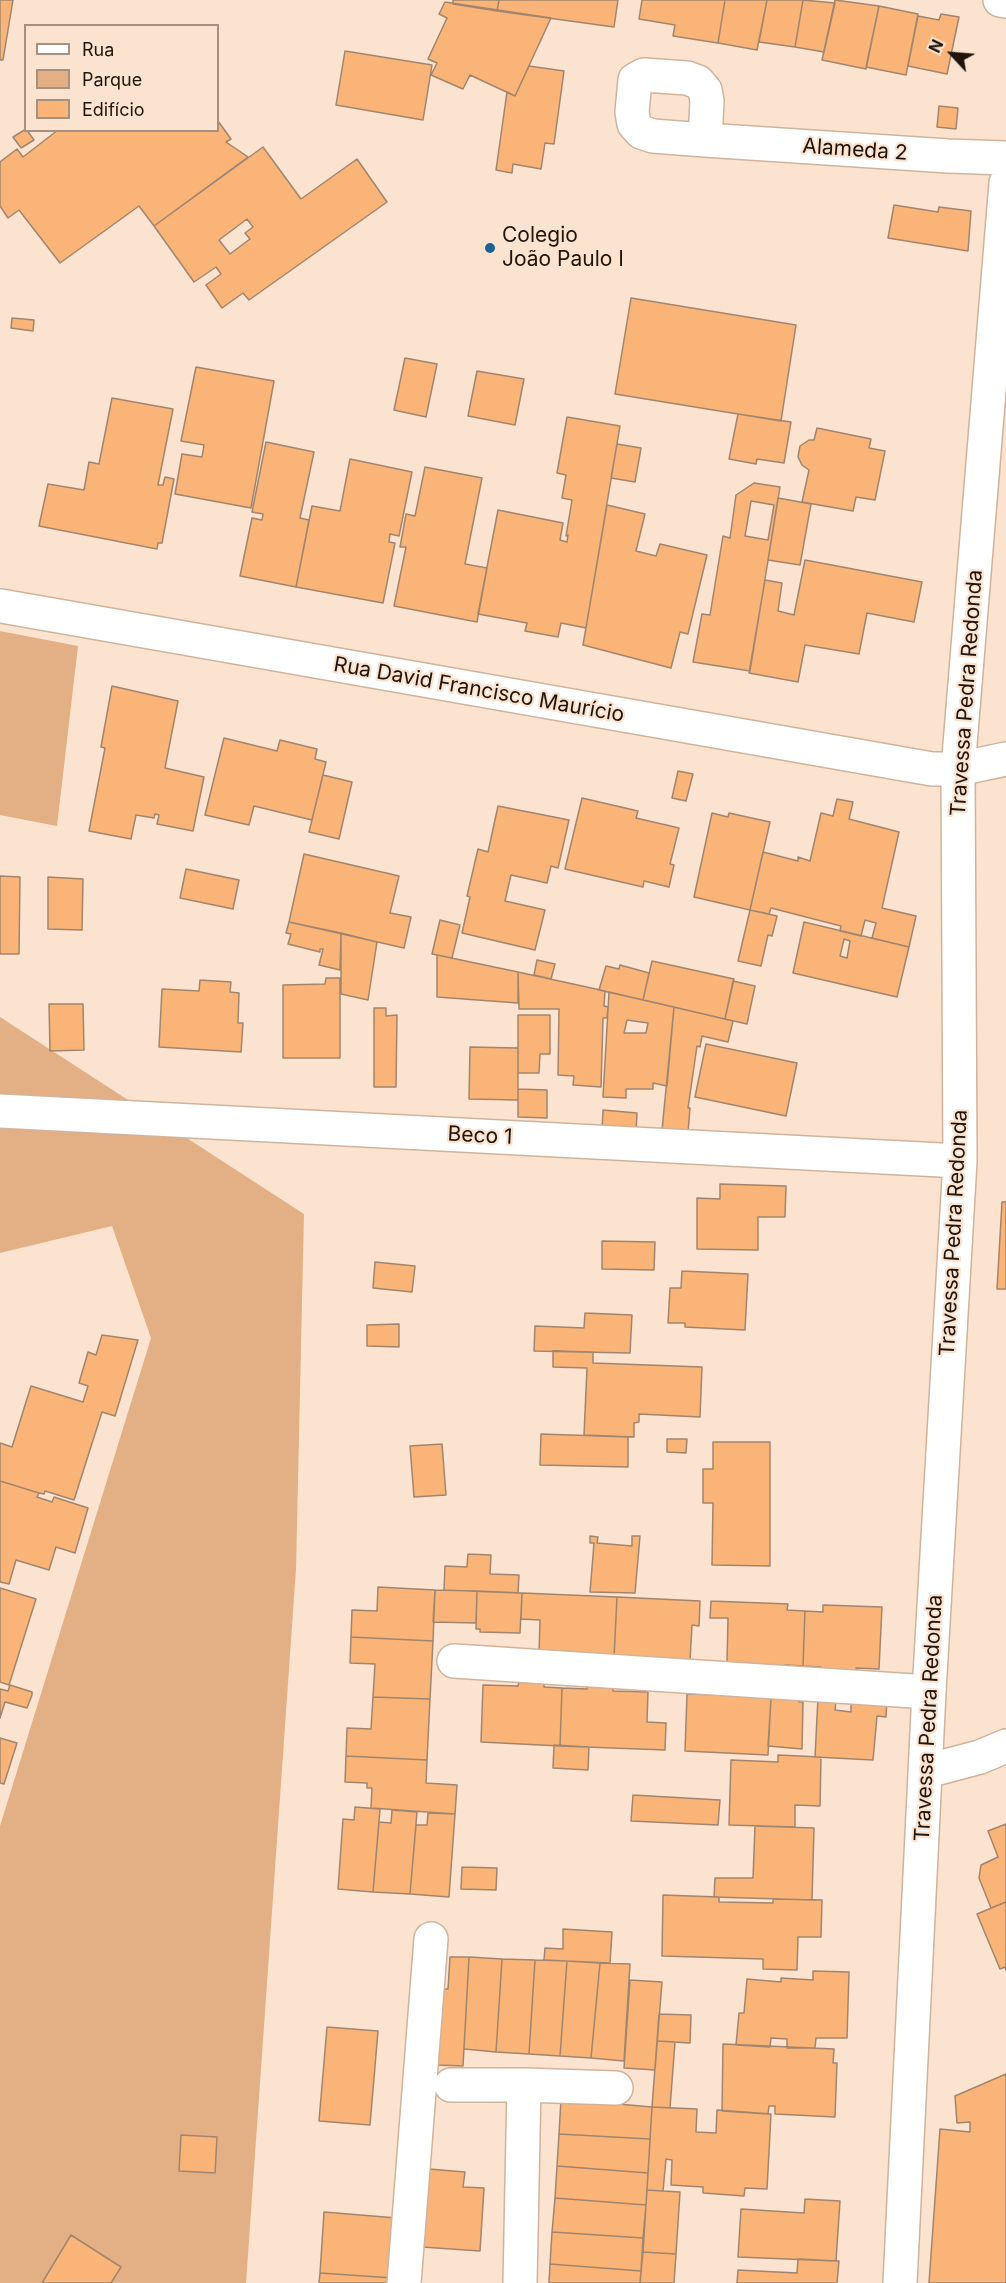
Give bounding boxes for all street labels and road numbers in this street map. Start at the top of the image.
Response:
street label: Alameda 2 [802,134,908,166]
street label: Travessa Pedra Redonda [946,569,988,817]
street label: Rua David Francisco Maurício [332,652,626,728]
street label: Travessa Pedra Redonda [935,1109,973,1357]
street label: Beco 1 [447,1122,513,1150]
street label: Travessa Pedra Redonda [910,1594,948,1842]

